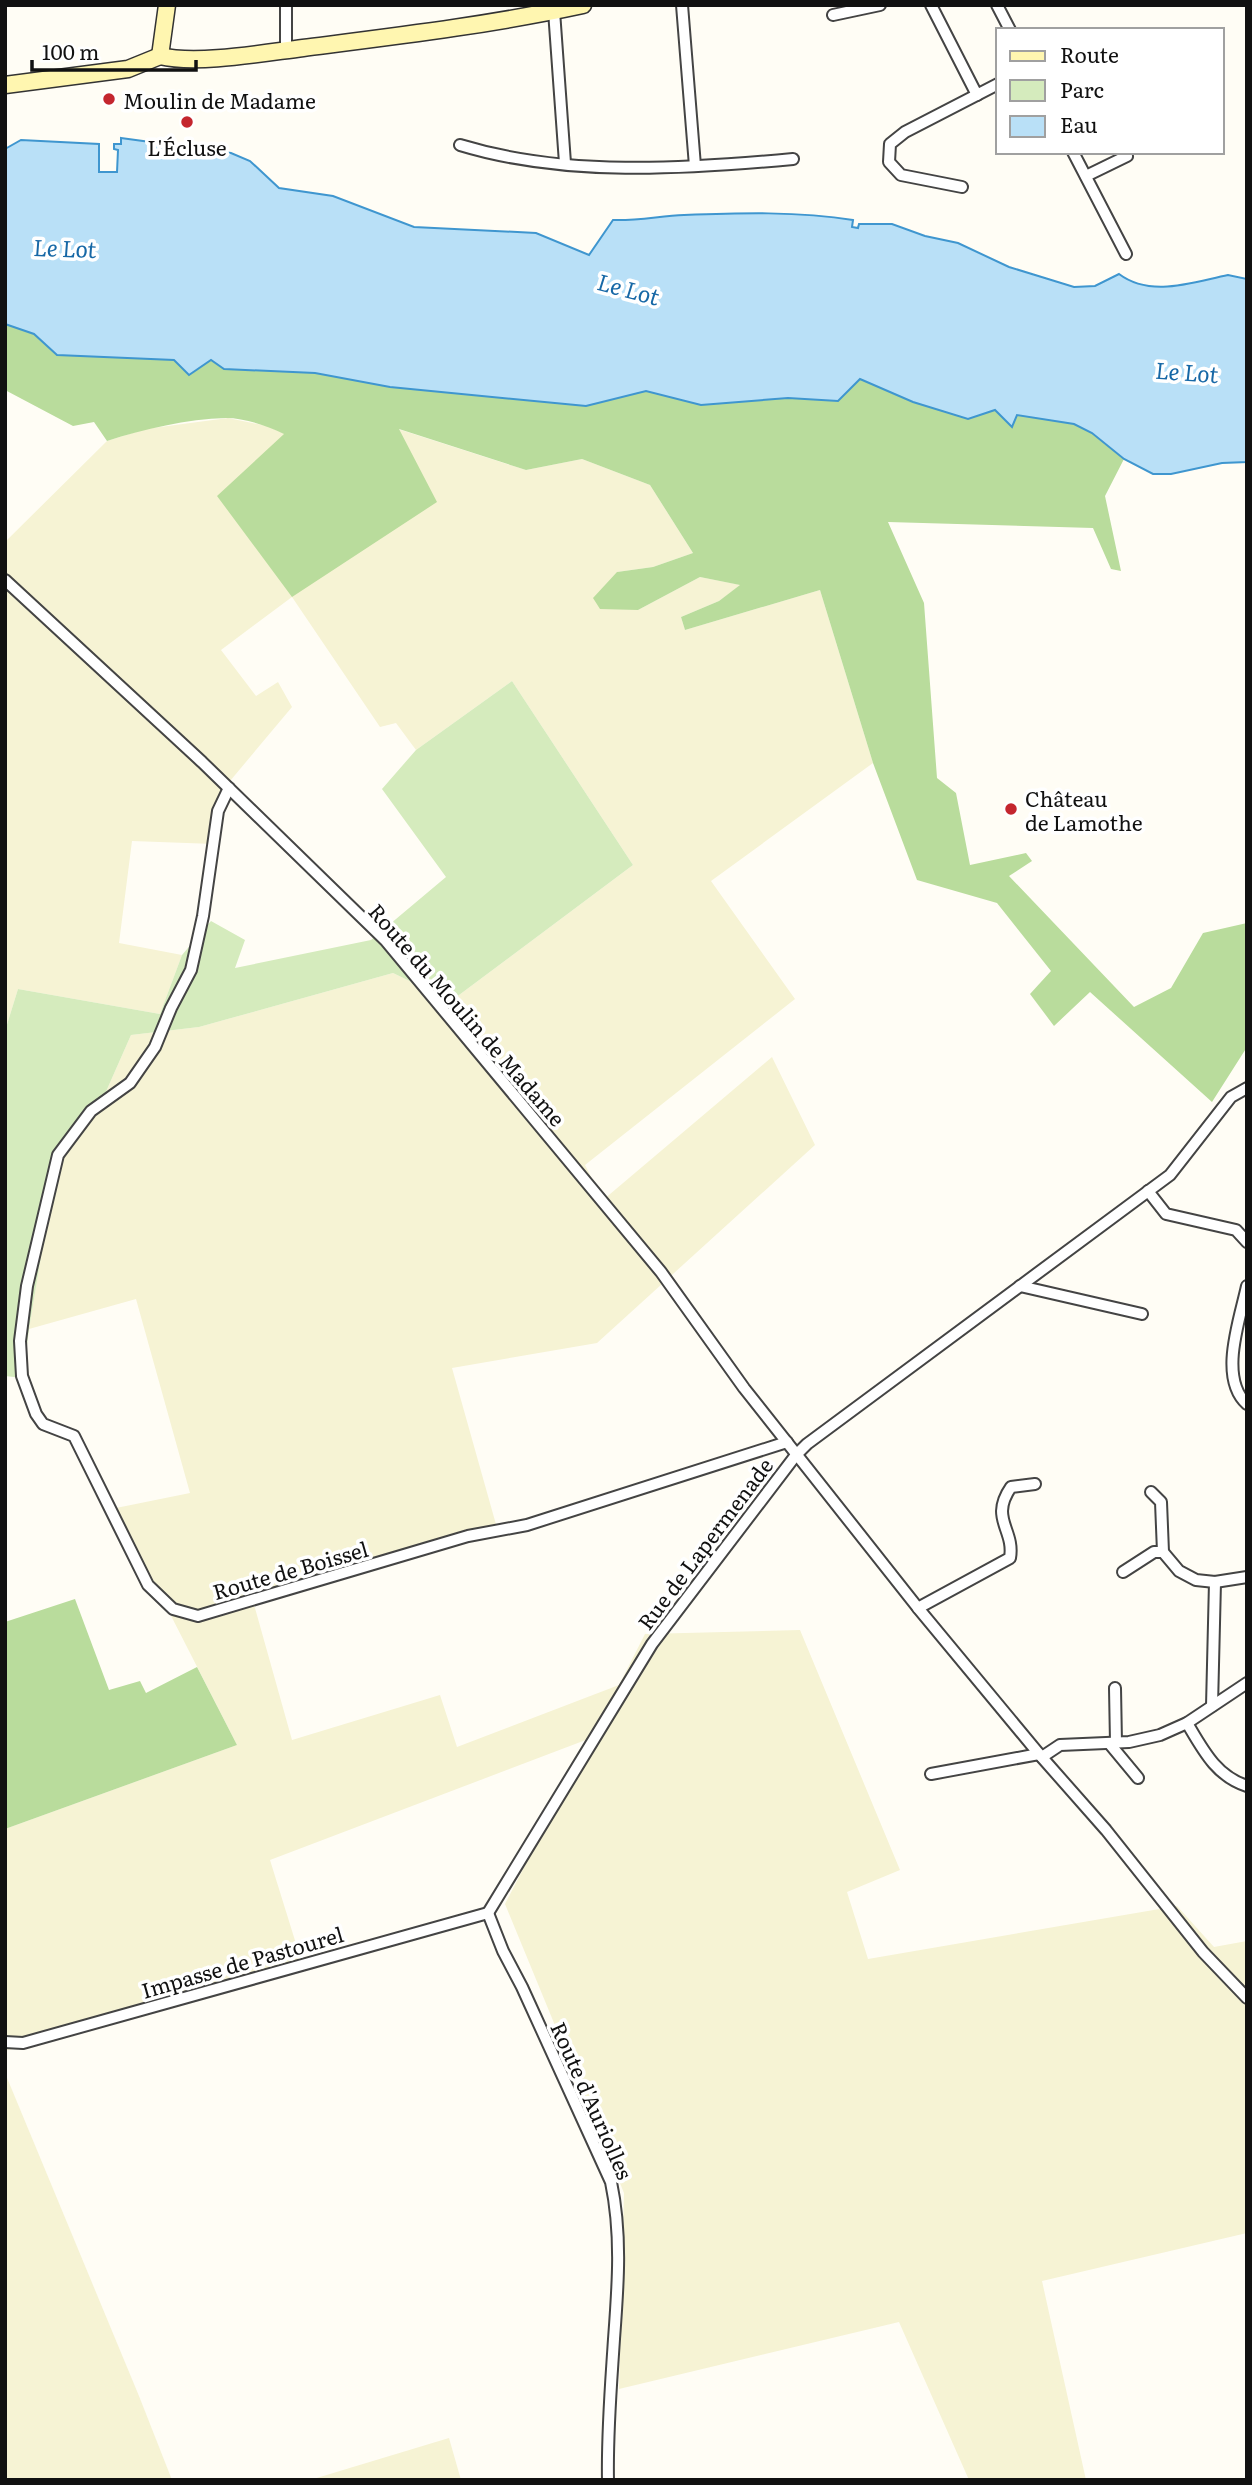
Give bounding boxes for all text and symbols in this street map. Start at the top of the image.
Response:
scale bar [32,28,196,72]
legend [996,28,1224,154]
text: 100 m [42,35,99,66]
text: Route [1060,38,1119,69]
text: Parc [1060,73,1104,104]
place label: Moulin de Madame [123,84,316,115]
marker: Moulin de Madame [101,91,117,107]
text: Eau [1060,108,1098,139]
marker: L'Écluse [179,114,195,130]
place label: L'Écluse [147,131,227,162]
water label: Le Lot [33,229,97,265]
water label: Le Lot [594,263,664,313]
water label: Le Lot [1154,352,1220,390]
place label: Château de Lamothe [1025,782,1143,837]
marker: Château de Lamothe [1003,801,1019,817]
street label: Route du Moulin de Madame [362,896,574,1132]
street label: Rue de Lapermenade [629,1451,779,1635]
street label: Route de Boissel [209,1532,371,1606]
street label: Impasse de Pastourel [137,1917,347,2005]
street label: Route d'Auriolles [544,2016,642,2184]

